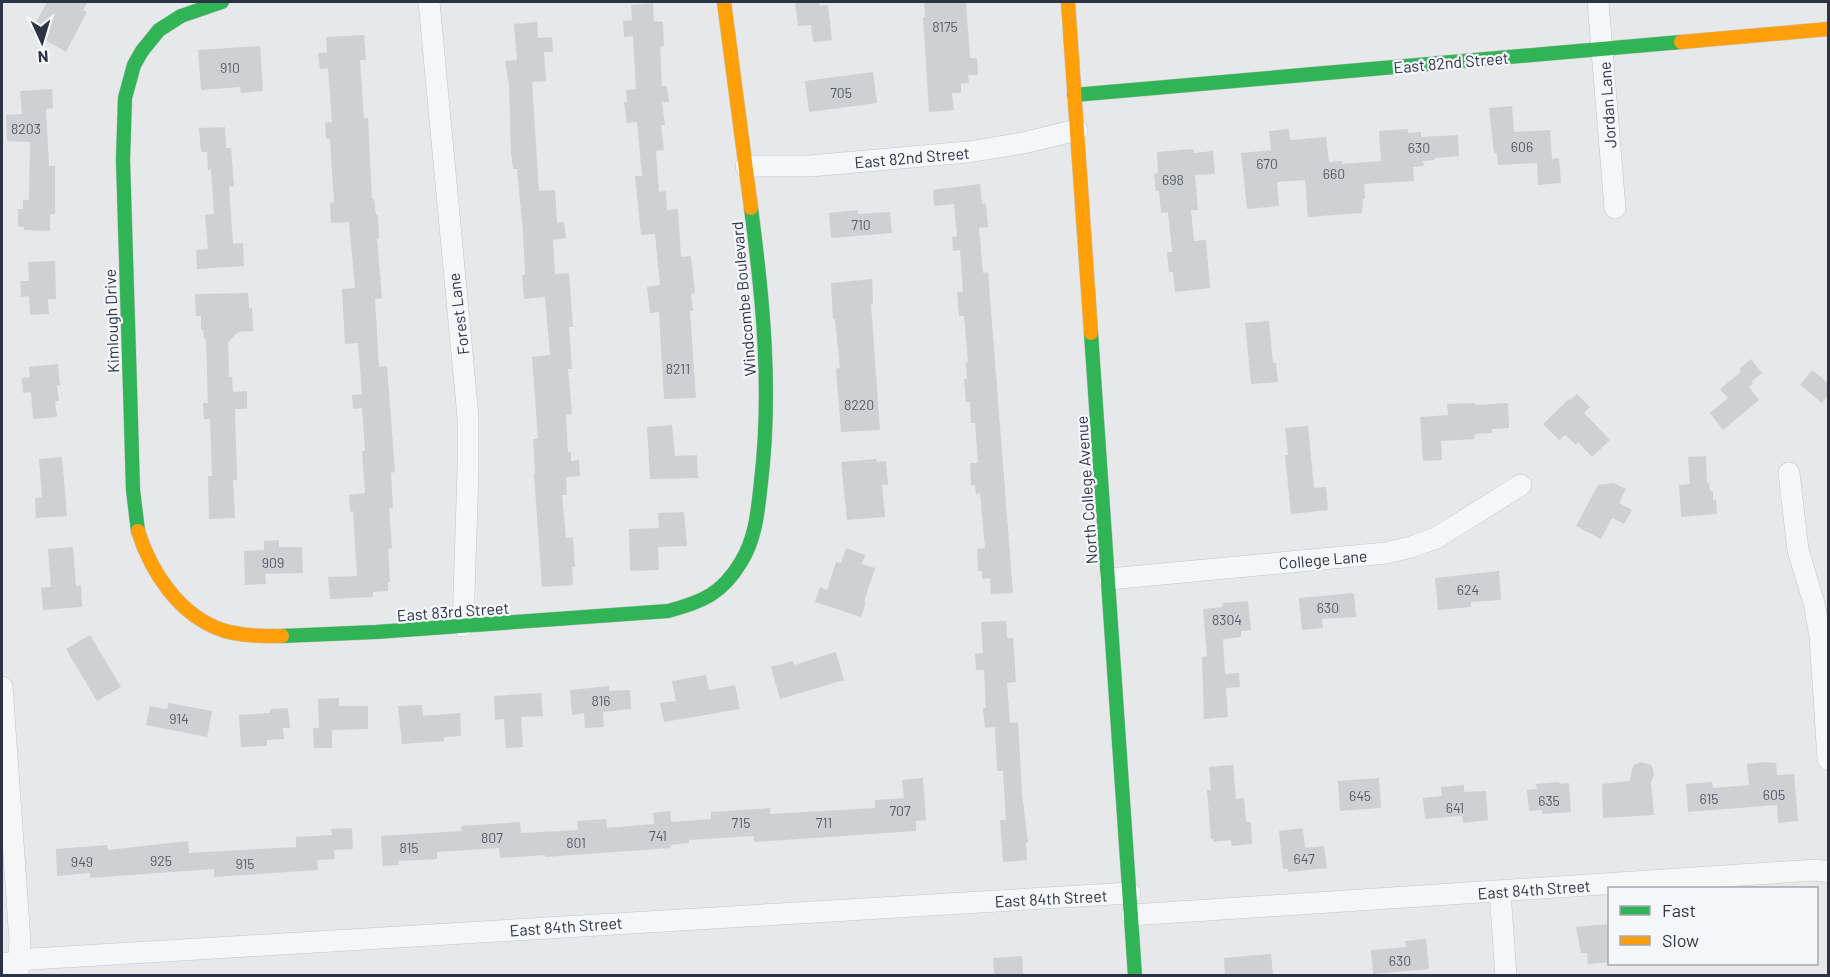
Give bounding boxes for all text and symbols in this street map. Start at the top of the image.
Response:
north arrow [12,12,72,72]
house number: 8175 [932,18,958,35]
street label: East 82nd Street [1393,47,1509,77]
text: N [37,48,49,67]
house number: 910 [220,59,240,76]
street label: Jordan Lane [1594,61,1620,149]
house number: 705 [830,84,852,101]
house number: 8203 [11,120,41,137]
house number: 606 [1511,138,1533,155]
house number: 630 [1408,139,1430,156]
street label: East 82nd Street [854,142,970,172]
house number: 670 [1256,155,1278,172]
house number: 660 [1323,165,1345,182]
house number: 698 [1162,171,1184,188]
house number: 710 [851,216,871,233]
street label: Windcombe Boulevard [727,221,759,377]
street label: Kimlough Drive [100,269,122,373]
street label: Forest Lane [444,272,472,356]
house number: 8211 [666,360,690,377]
house number: 8220 [844,396,874,413]
street label: North College Avenue [1071,415,1101,565]
street label: College Lane [1278,546,1368,572]
house number: 909 [262,554,284,571]
house number: 624 [1457,581,1479,598]
street label: East 83rd Street [396,598,510,624]
house number: 630 [1317,599,1339,616]
house number: 8304 [1212,611,1242,628]
house number: 816 [591,692,611,709]
house number: 914 [169,710,189,727]
house number: 605 [1763,786,1785,803]
house number: 645 [1349,787,1371,804]
house number: 615 [1699,790,1719,807]
house number: 635 [1538,792,1560,809]
house number: 641 [1446,799,1464,816]
house number: 707 [889,802,911,819]
house number: 715 [732,814,750,831]
house number: 711 [816,814,832,831]
house number: 741 [649,827,667,844]
house number: 807 [481,829,503,846]
house number: 801 [566,834,586,851]
house number: 815 [400,839,419,856]
house number: 647 [1293,850,1315,867]
house number: 925 [150,852,172,869]
house number: 949 [71,853,93,870]
house number: 915 [235,855,255,872]
street label: East 84th Street [1477,876,1591,902]
street label: East 84th Street [994,886,1108,910]
legend [1608,887,1818,965]
text: Fast [1662,899,1696,921]
street label: East 84th Street [509,913,623,939]
text: Slow [1662,929,1699,951]
house number: 630 [1389,952,1411,969]

